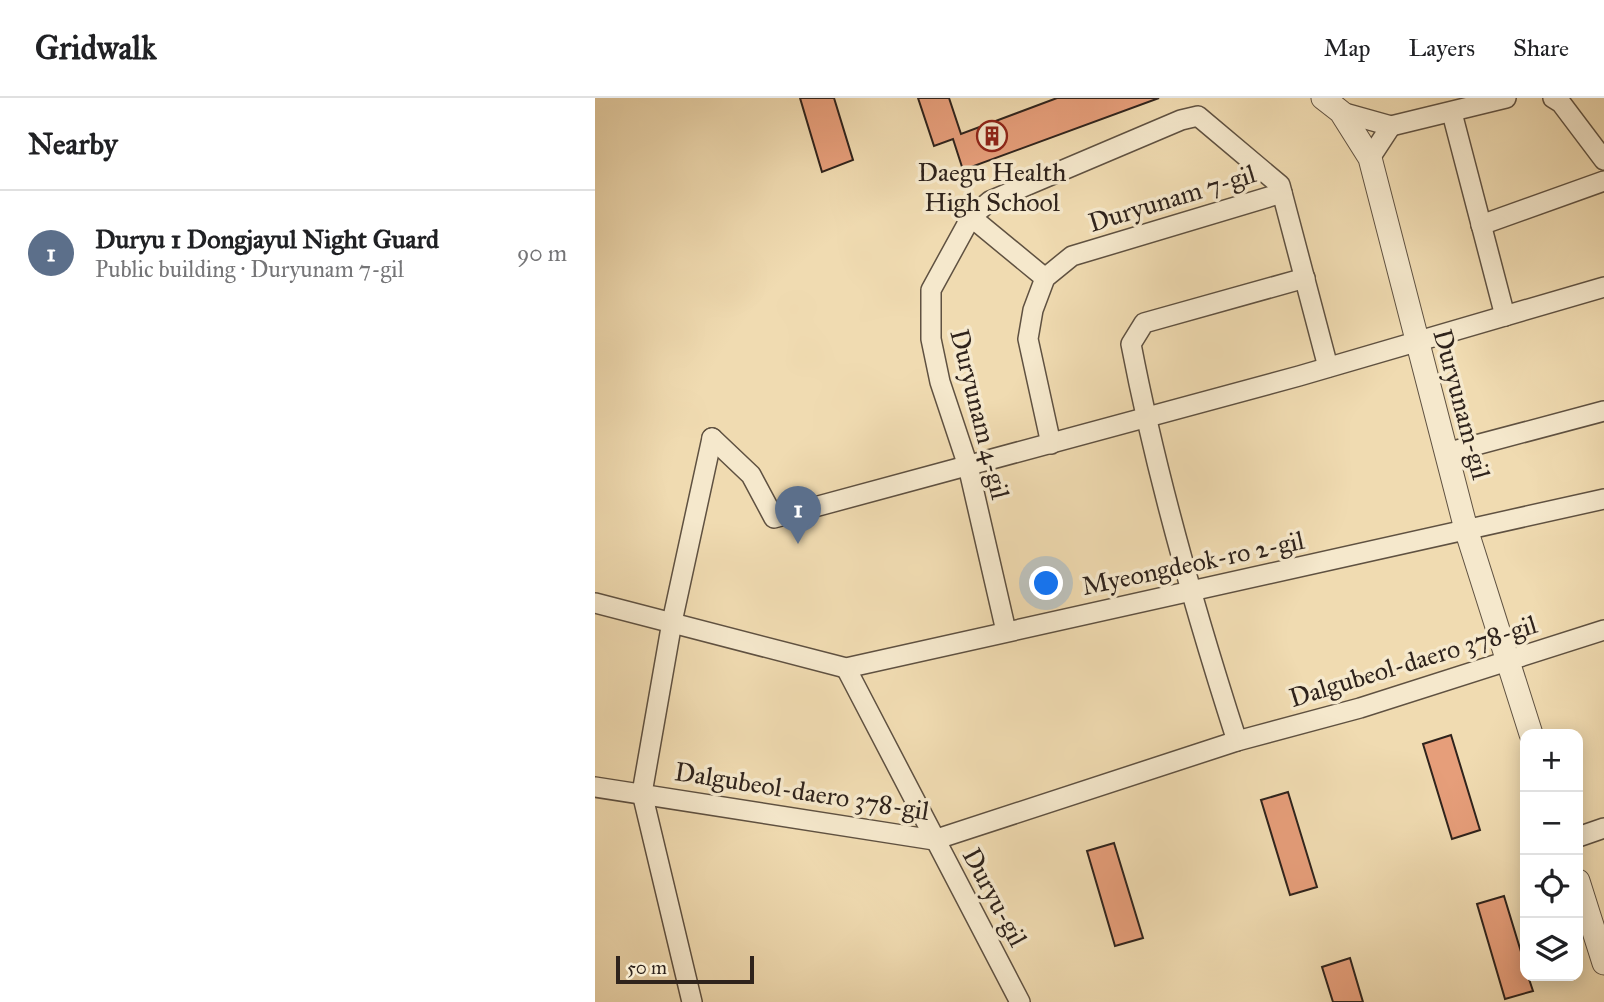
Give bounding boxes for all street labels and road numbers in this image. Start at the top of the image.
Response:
street label: Duryunam 7-gil [1084,157,1260,239]
street label: Duryunam-gil [1427,325,1497,483]
street label: Duryunam 4-gil [943,326,1017,502]
street label: Myeongdeok-ro 2-gil [1079,524,1307,602]
street label: Dalgubeol-daero 378-gil [1285,608,1541,714]
street label: Dalgubeol-daero 378-gil [672,755,932,827]
street label: Duryu-gil [956,842,1034,952]

